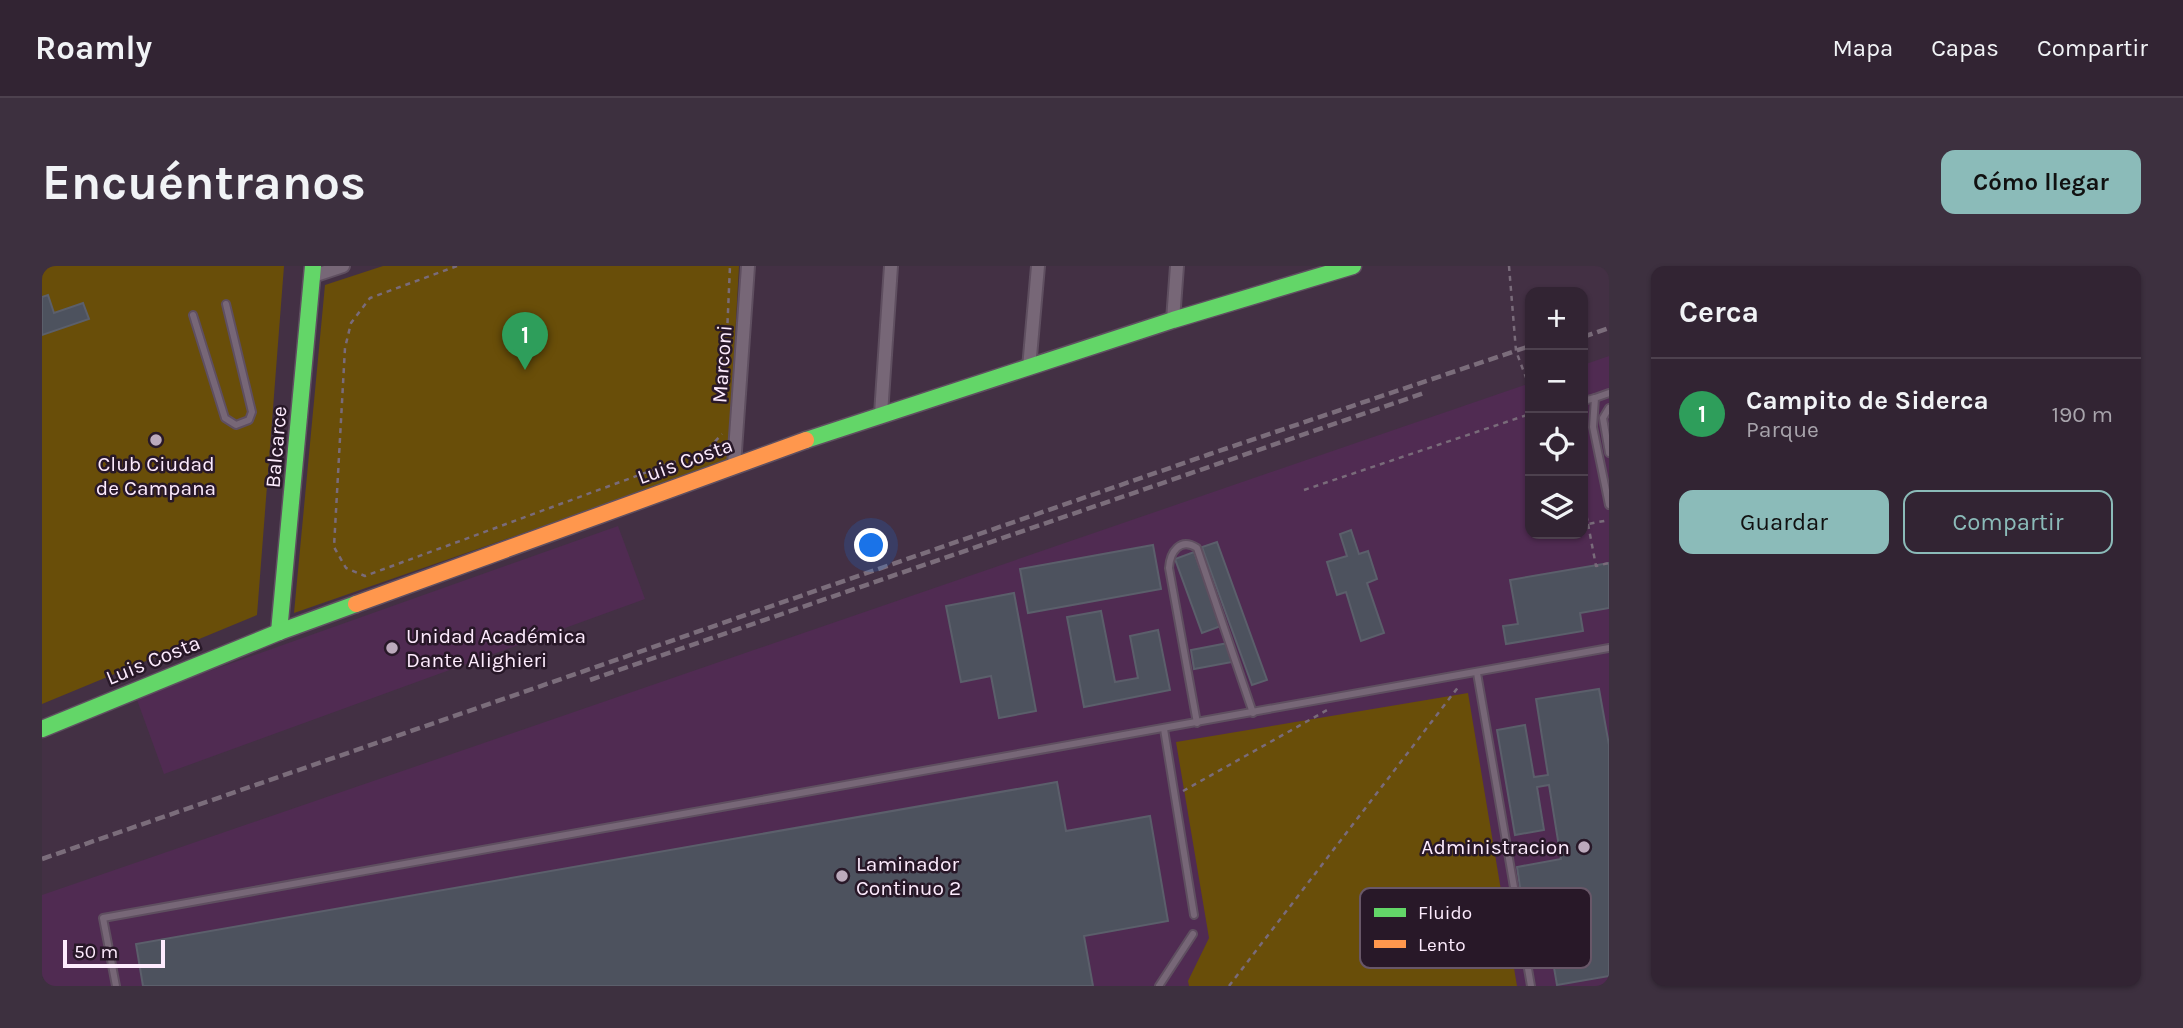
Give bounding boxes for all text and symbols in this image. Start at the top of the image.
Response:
text: Roamly [35,29,152,67]
text: Mapa [1832,34,1893,62]
text: Capas [1931,34,1999,62]
text: Compartir [2037,34,2148,62]
button: Cómo llegar [1941,150,2141,214]
text: Encuéntranos [42,154,366,211]
map controls [1525,287,1588,539]
button: + [1525,287,1588,350]
text: Cerca [1679,294,1759,330]
pin: 1 [502,312,548,370]
street label: Marconi [707,324,737,404]
button: − [1525,350,1588,413]
text: Campito de Siderca [1746,385,1989,416]
text: 1 [1698,401,1706,428]
text: 190 m [2051,401,2113,428]
street label: Balcarce [260,405,292,489]
button: locate [1525,413,1588,476]
text: Parque [1746,416,1819,443]
marker: Club Ciudad de Campana [148,432,164,448]
street label: Luis Costa [634,433,736,489]
place label: Club Ciudad de Campana [96,452,216,500]
button: layers [1525,476,1588,539]
button: Guardar [1679,490,1889,554]
button: Compartir [1903,490,2113,554]
your location [854,528,888,562]
place label: Unidad Académica Dante Alighieri [406,624,586,672]
street label: Luis Costa [102,630,204,690]
marker: Unidad Académica Dante Alighieri [384,640,400,656]
place label: Administracion [1421,835,1570,859]
marker: Administracion [1576,839,1592,855]
place label: Laminador Continuo 2 [856,852,961,900]
marker: Laminador Continuo 2 [834,868,850,884]
legend [1360,888,1591,968]
text: Fluido [1418,902,1472,924]
text: Lento [1418,934,1466,956]
scale bar [63,937,164,969]
text: 50 m [74,941,118,963]

